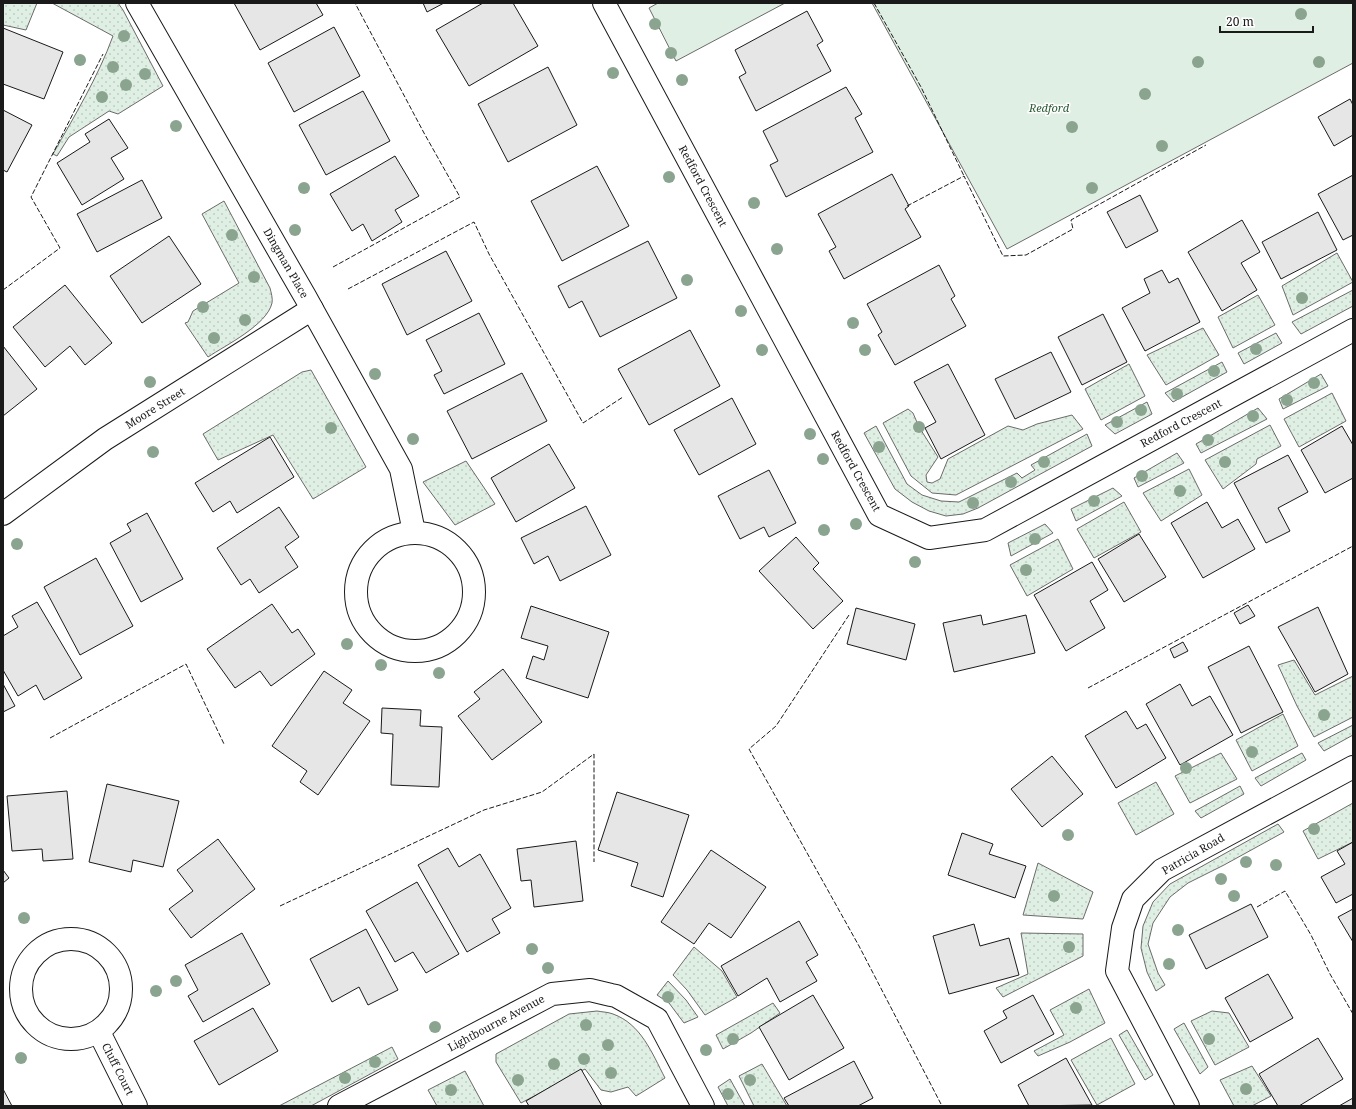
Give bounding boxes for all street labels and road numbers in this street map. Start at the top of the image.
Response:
street label: Redford Crescent [676,142,731,229]
street label: Dingman Place [260,225,313,301]
street label: Moore Street [122,383,187,432]
street label: Redford Crescent [1137,395,1224,450]
street label: Redford Crescent [828,428,885,514]
street label: Patricia Road [1159,829,1227,878]
street label: Lightbourne Avenue [445,991,547,1054]
street label: Cluff Court [99,1040,138,1098]

